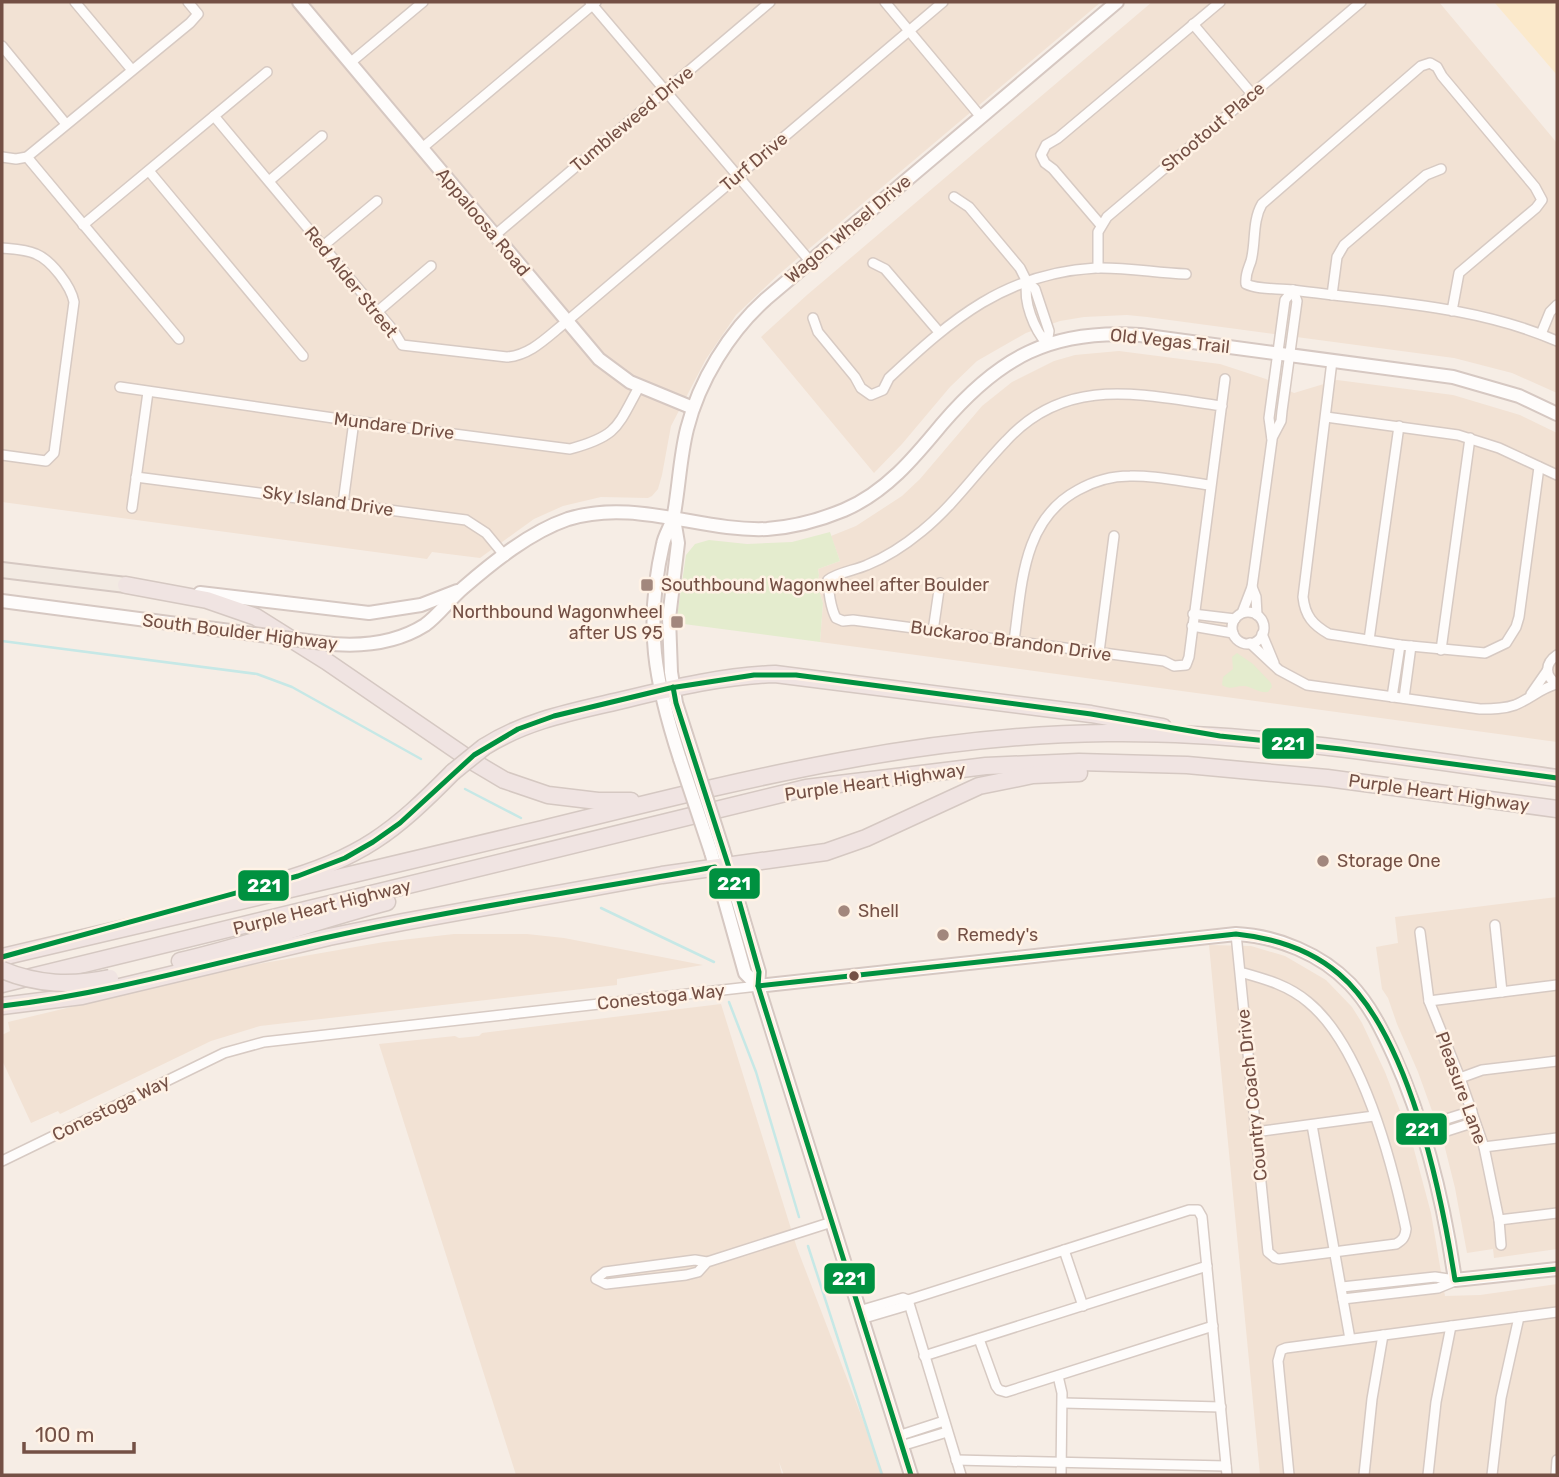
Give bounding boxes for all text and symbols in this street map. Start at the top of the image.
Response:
street label: Tumbleweed Drive [566,61,698,177]
street label: Shootout Place [1157,77,1269,177]
street label: Turf Drive [716,128,792,196]
street label: Appaloosa Road [431,163,535,281]
street label: Wagon Wheel Drive [781,170,915,288]
street label: Red Alder Street [299,222,403,342]
street label: Old Vegas Trail [1109,324,1231,358]
street label: Mundare Drive [333,408,455,444]
street label: Sky Island Drive [261,481,395,521]
place label: Southbound Wagonwheel after Boulder [661,574,989,596]
marker: Southbound Wagonwheel after Boulder [639,577,655,593]
place label: Northbound Wagonwheel after US 95 [452,601,663,644]
street label: South Boulder Highway [141,609,339,655]
marker: Northbound Wagonwheel after US 95 [669,614,685,630]
street label: Buckaroo Brandon Drive [909,616,1113,666]
line badge: 221 [1261,727,1315,760]
text: 221 [1271,732,1305,755]
street label: Purple Heart Highway [783,758,967,806]
street label: Purple Heart Highway [1347,769,1531,817]
place label: Storage One [1337,850,1441,872]
marker: Storage One [1315,853,1331,869]
line badge: 221 [708,867,761,900]
line badge: 221 [237,869,290,902]
text: 221 [717,872,751,895]
street label: Purple Heart Highway [231,874,413,940]
text: 221 [247,874,281,897]
place label: Shell [858,900,899,922]
marker: Shell [836,903,852,919]
place label: Remedy's [957,924,1038,946]
marker: Remedy's [935,927,951,943]
unlabelled marker [847,969,861,983]
street label: Conestoga Way [596,979,726,1015]
street label: Country Coach Drive [1232,1008,1272,1182]
street label: Pleasure Lane [1430,1029,1492,1147]
street label: Conestoga Way [49,1070,174,1146]
line badge: 221 [1395,1112,1448,1146]
text: 221 [1405,1118,1439,1141]
line badge: 221 [823,1262,876,1295]
text: 221 [832,1267,866,1290]
scale bar [24,1410,135,1454]
text: 100 m [35,1422,94,1447]

